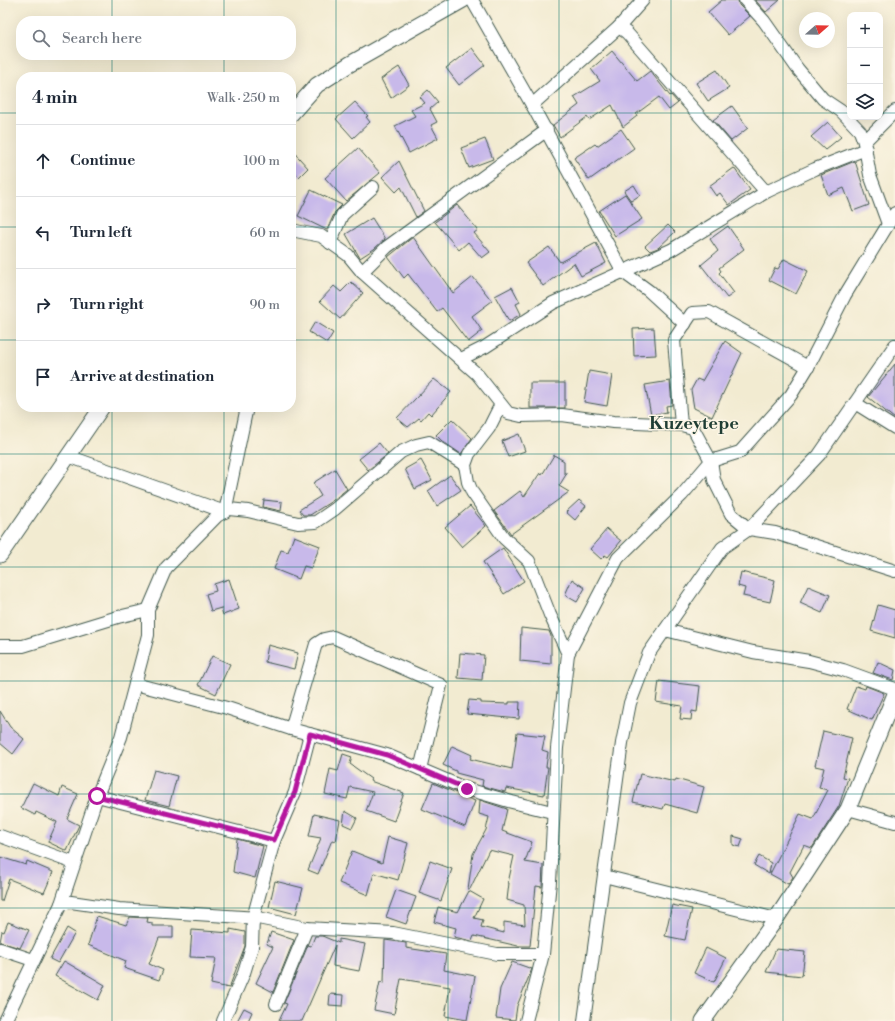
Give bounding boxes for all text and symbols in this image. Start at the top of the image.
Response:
north arrow [799,12,835,48]
map controls [847,12,883,120]
button: + [847,12,883,48]
search box [16,16,296,60]
icon: search [30,27,52,49]
text: Search here [62,29,142,48]
button: − [847,48,883,84]
button: layers [847,84,883,120]
text: 4 min [32,87,77,109]
text: Walk · 250 m [207,90,280,106]
icon: ahead [32,150,54,172]
text: Continue [70,151,135,170]
text: 100 m [244,153,280,169]
icon: left [32,222,54,244]
text: Turn left [70,223,132,242]
text: 60 m [249,225,280,241]
icon: right [32,294,54,316]
text: Turn right [70,295,144,314]
text: 90 m [249,297,280,313]
icon: arrive [32,366,54,388]
text: Arrive at destination [70,367,214,386]
district label: Kuzeytepe [649,412,739,435]
route end [458,780,476,798]
route start [88,787,106,805]

